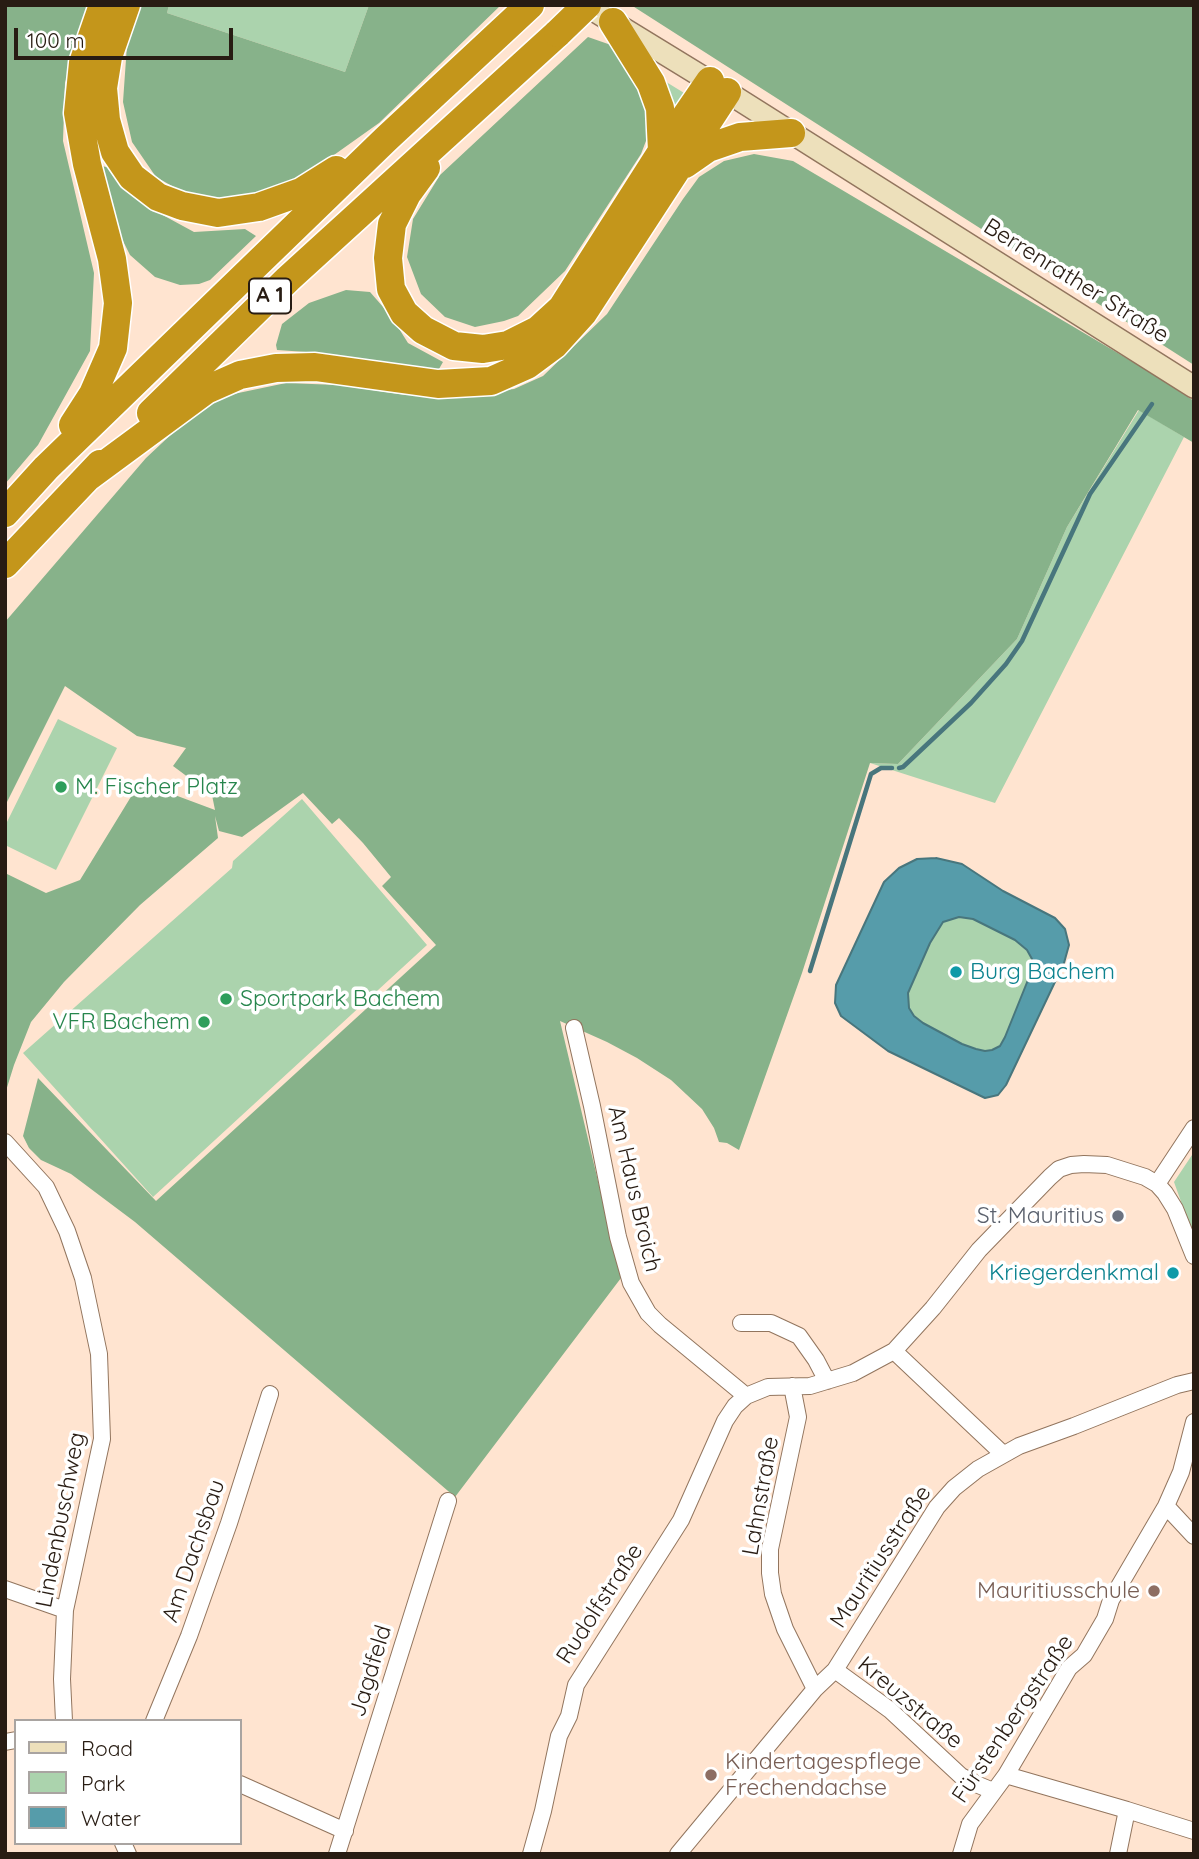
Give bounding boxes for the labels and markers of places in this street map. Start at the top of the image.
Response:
place label: M. Fischer Platz [75,773,238,801]
marker: M. Fischer Platz [53,779,69,795]
place label: Burg Bachem [970,958,1115,986]
marker: Burg Bachem [948,964,964,980]
place label: Sportpark Bachem [240,985,441,1013]
marker: Sportpark Bachem [218,991,234,1007]
place label: VFR Bachem [52,1008,190,1036]
marker: VFR Bachem [196,1014,212,1030]
place label: St. Mauritius [977,1202,1104,1230]
marker: St. Mauritius [1110,1208,1126,1224]
place label: Kriegerdenkmal [989,1259,1159,1287]
marker: Kriegerdenkmal [1165,1265,1181,1281]
place label: Mauritiusschule [977,1577,1140,1605]
marker: Mauritiusschule [1146,1583,1162,1599]
place label: Kindertagespflege Frechendachse [725,1748,921,1802]
marker: Kindertagespflege Frechendachse [703,1767,719,1783]

